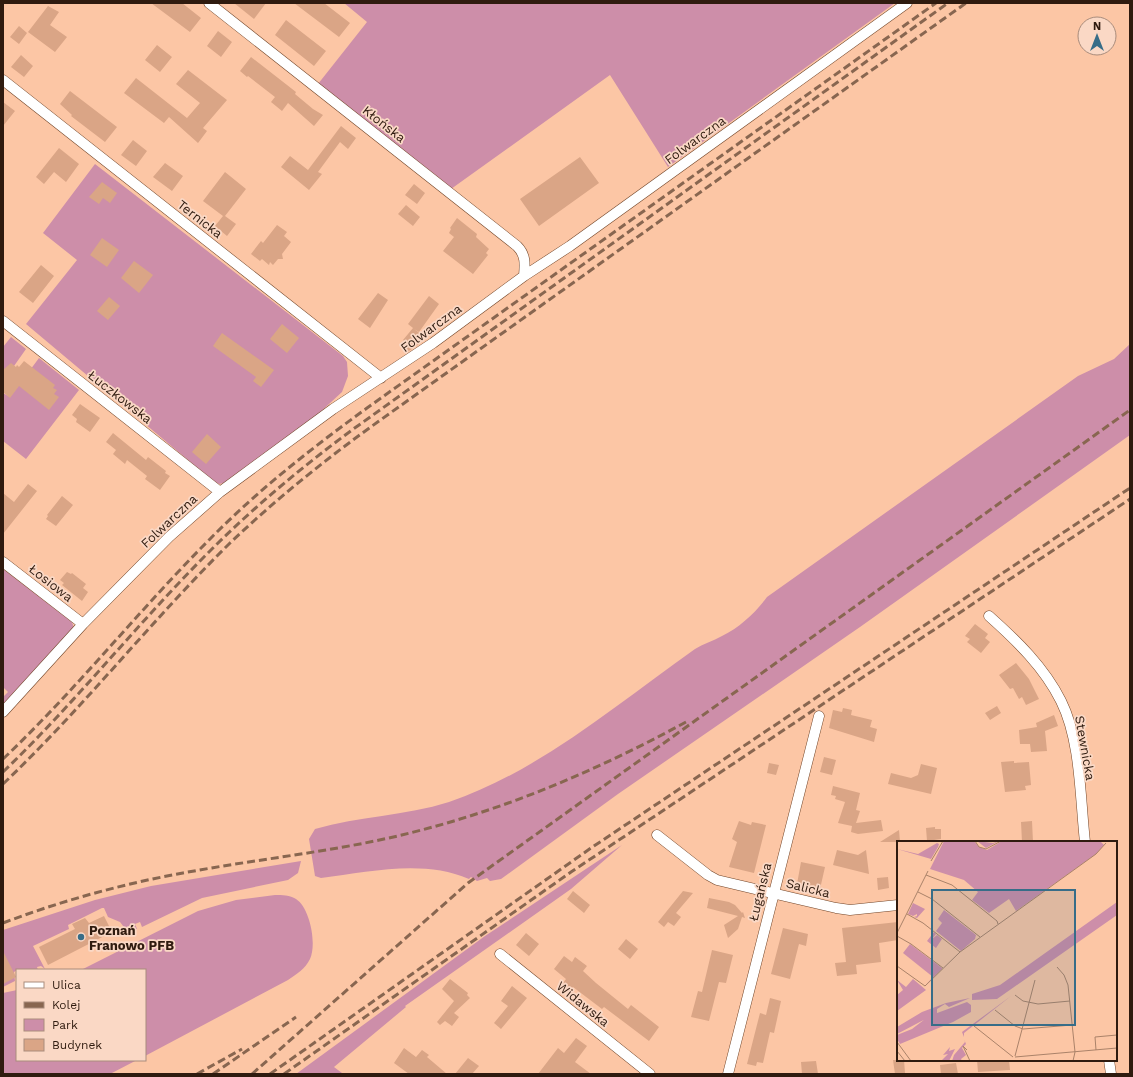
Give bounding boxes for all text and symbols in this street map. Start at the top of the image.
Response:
north arrow [1077,16,1117,56]
text: N [1093,20,1101,33]
street label: Kłońska [360,103,409,146]
street label: Folwarczna [662,113,729,167]
street label: Ternicka [175,197,226,241]
street label: Folwarczna [398,301,465,355]
street label: Łuczkowska [85,367,156,427]
street label: Folwarczna [138,491,201,551]
street label: Łosiowa [26,561,77,605]
street label: Stewnicka [1072,714,1098,782]
inset map [897,841,1117,1061]
street label: Ługańska [745,861,775,923]
street label: Salicka [784,875,832,901]
place label: Poznań Franowo PFB [89,923,174,953]
marker: Poznań Franowo PFB [76,932,86,942]
legend [16,969,146,1061]
text: Ulica [52,978,81,992]
street label: Widawska [554,978,613,1030]
text: Kolej [52,998,80,1012]
text: Park [52,1018,78,1032]
text: Budynek [52,1038,102,1052]

